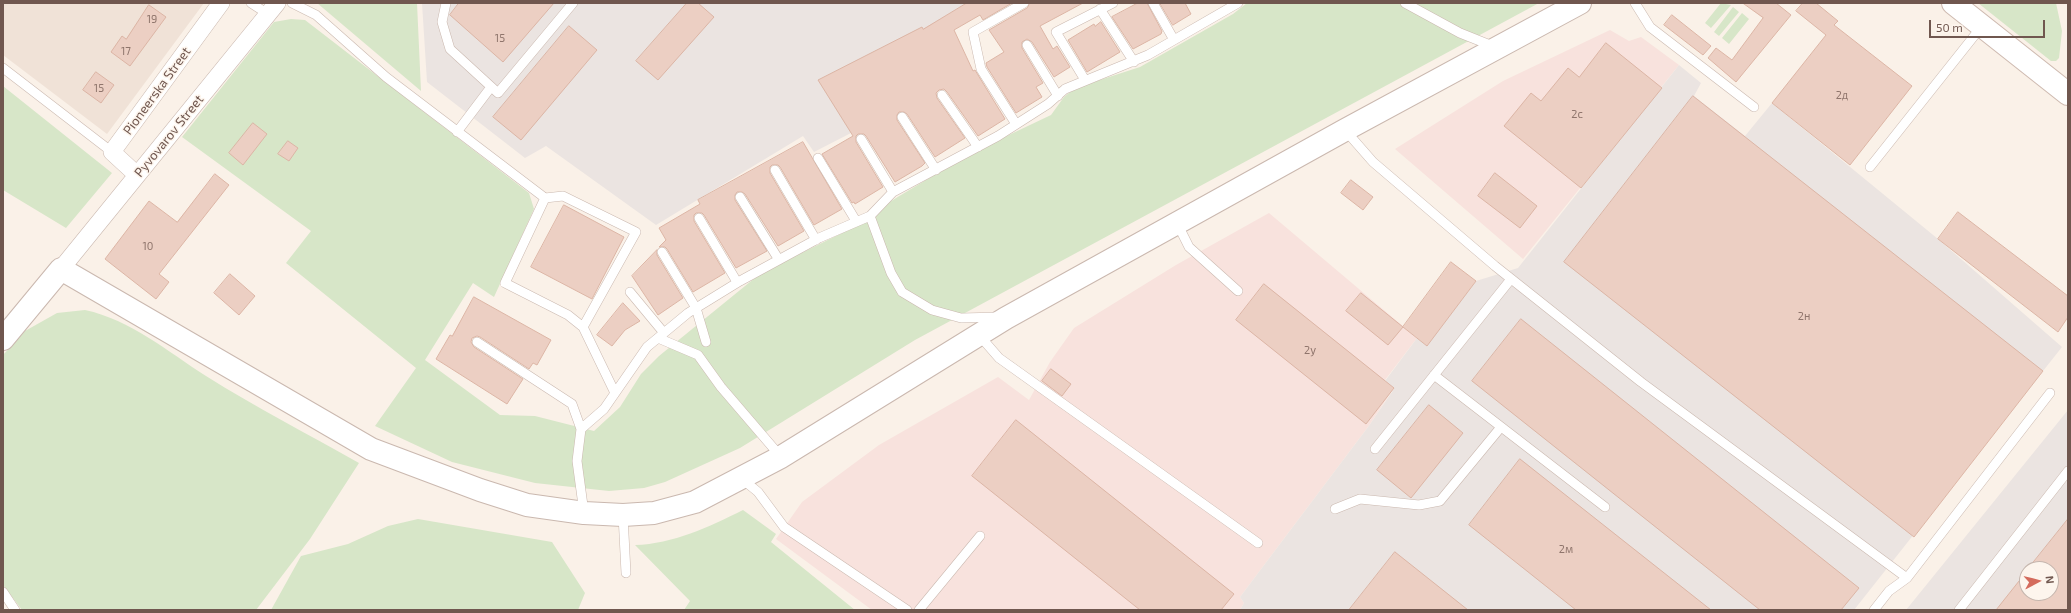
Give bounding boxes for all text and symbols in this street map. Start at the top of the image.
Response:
house number: 19 [147,12,157,26]
scale bar [1931,12,2047,38]
text: 50 m [1936,20,1963,34]
house number: 15 [495,31,505,45]
street label: Pioneerska Street [120,44,194,138]
house number: 17 [121,44,131,58]
house number: 15 [94,81,104,95]
house number: 2д [1836,88,1848,102]
street label: Pyvovarov Street [131,92,207,180]
house number: 2с [1571,107,1583,121]
house number: 10 [142,239,154,253]
house number: 2н [1798,309,1810,323]
house number: 2у [1304,343,1316,357]
house number: 2м [1559,542,1573,556]
north arrow [2019,561,2059,601]
text: N [2043,575,2057,584]

